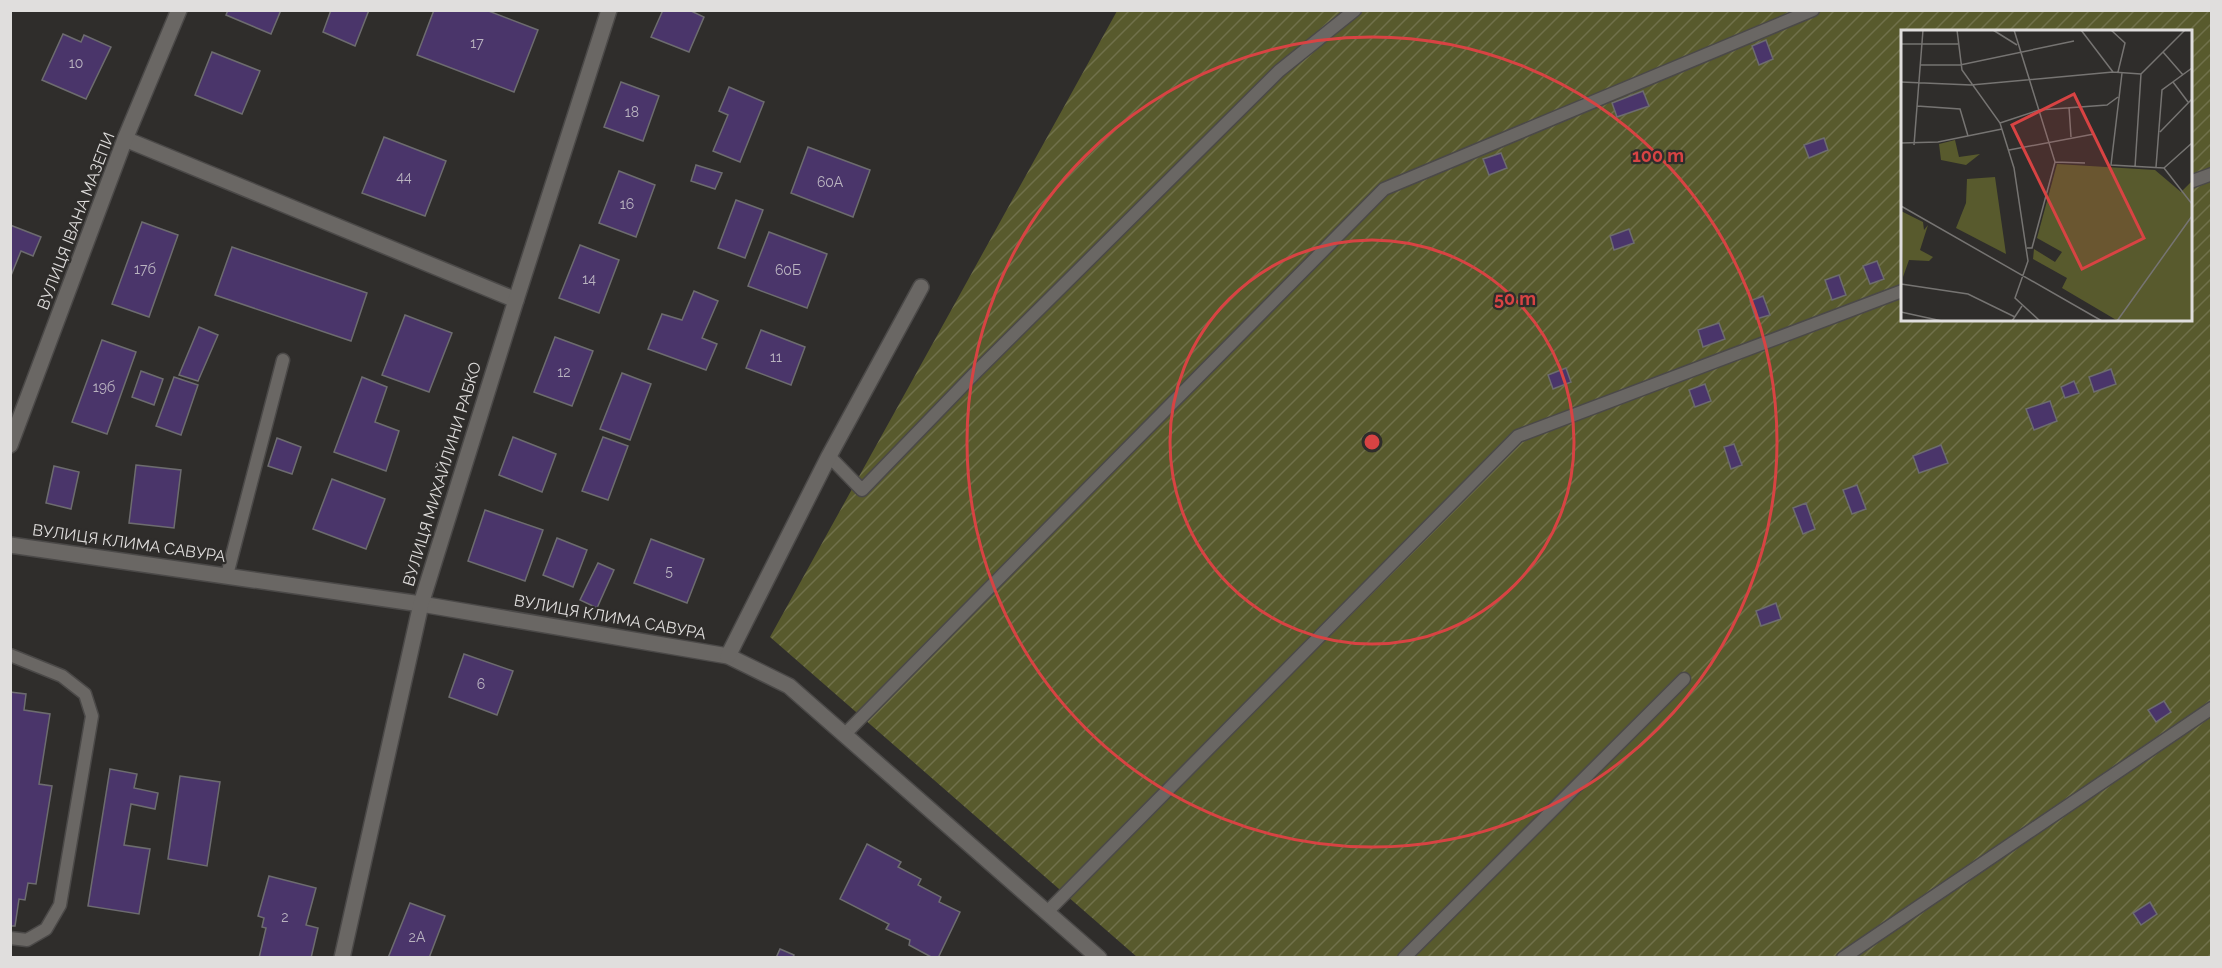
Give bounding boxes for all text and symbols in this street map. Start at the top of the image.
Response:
inset map [1901,30,2192,321]
house number: 17 [470,35,484,51]
house number: 10 [69,55,83,71]
house number: 18 [625,104,639,120]
street label: ВУЛИЦЯ ІВАНА МАЗЕПИ [33,130,119,312]
text: 100 m [1632,145,1684,166]
house number: 44 [396,169,412,185]
house number: 60А [817,174,844,190]
house number: 16 [620,196,634,212]
house number: 17б [134,261,156,277]
house number: 60Б [775,262,801,278]
house number: 14 [582,271,596,287]
text: 50 m [1494,288,1536,309]
house number: 11 [770,349,782,365]
street label: ВУЛИЦЯ МИХАЙЛИНИ РАБКО [399,360,485,588]
house number: 12 [557,364,571,380]
house number: 19б [93,379,115,395]
centre of rings [1362,432,1382,452]
street label: ВУЛИЦЯ КЛИМА САВУРА [31,520,227,566]
house number: 5 [665,563,673,579]
street label: ВУЛИЦЯ КЛИМА САВУРА [512,591,708,643]
house number: 6 [477,676,485,692]
house number: 2 [281,909,289,925]
house number: 2А [409,929,426,945]

